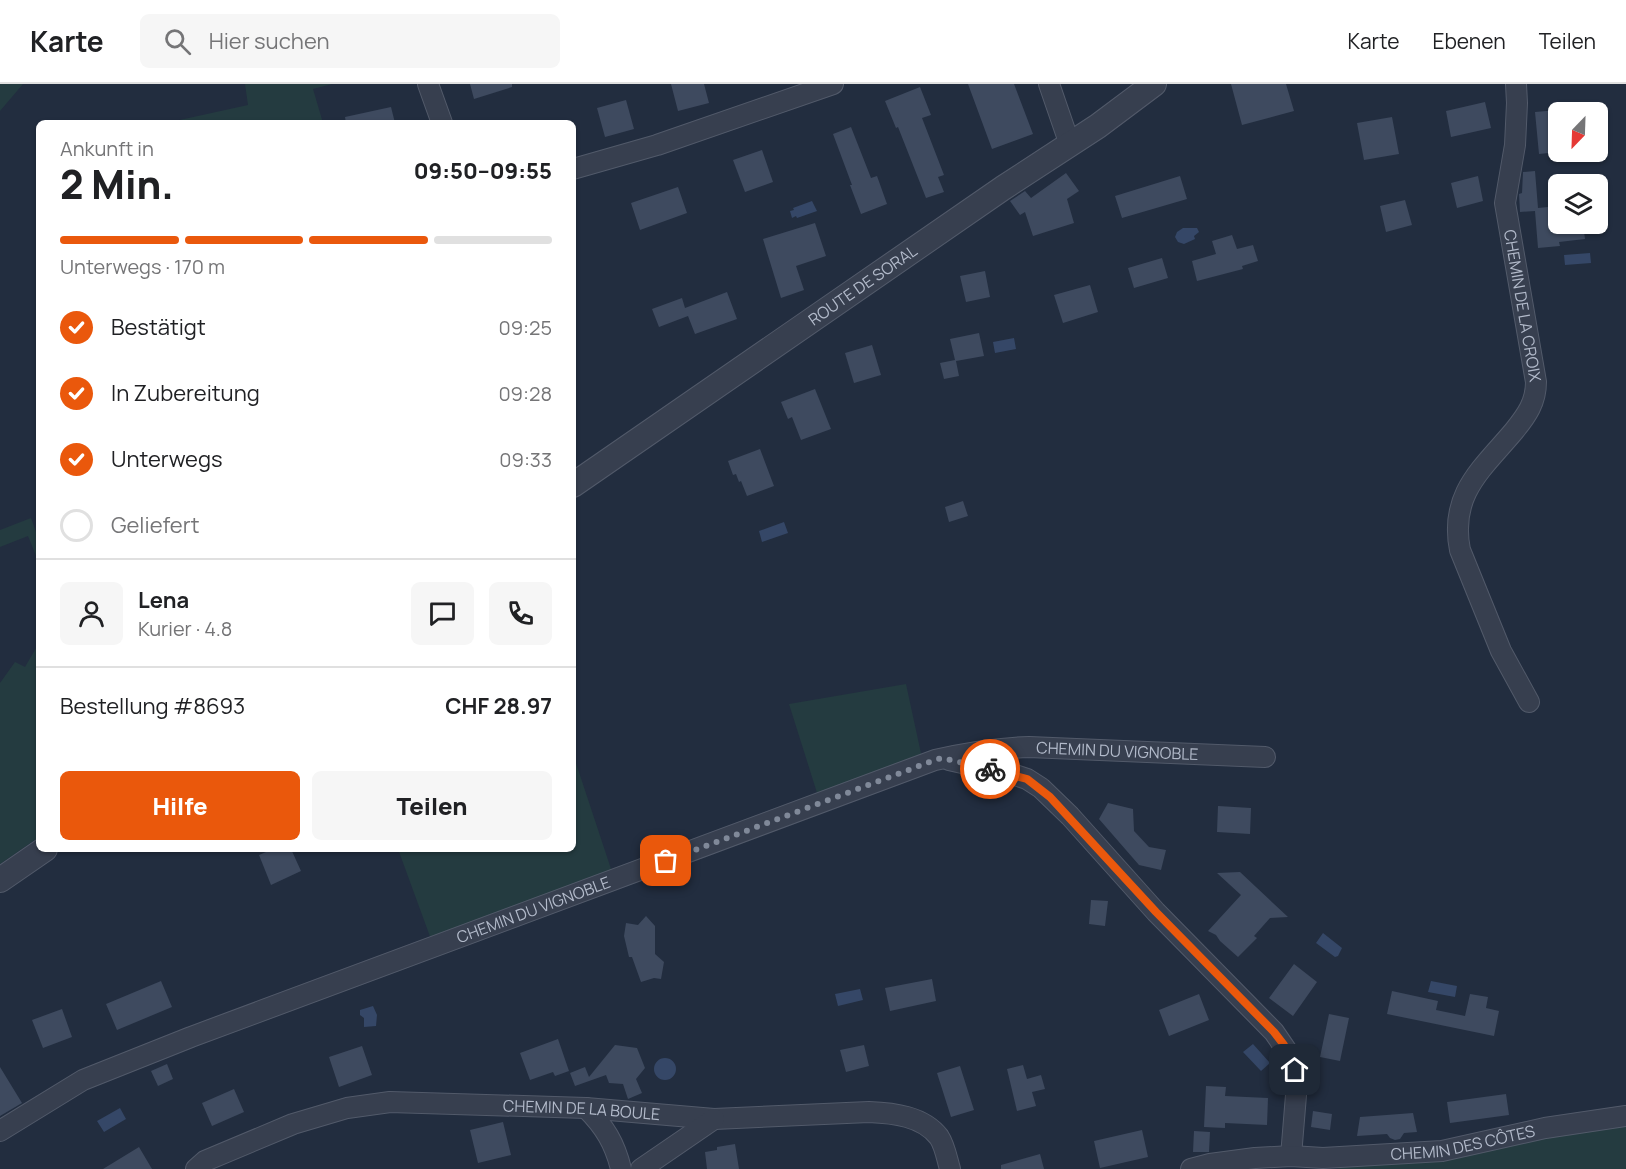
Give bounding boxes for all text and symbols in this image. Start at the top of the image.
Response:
search box [140,14,560,68]
text: Karte [30,22,104,60]
icon: search [161,25,194,58]
text: Hier suchen [209,26,330,56]
text: Karte [1347,27,1399,55]
text: Ebenen [1432,27,1506,55]
text: Teilen [1539,27,1596,55]
north arrow [1548,102,1608,162]
map controls [1548,102,1608,234]
text: Ankunft in [60,135,154,162]
text: 09:50–09:55 [414,156,552,186]
text: 2 Min. [60,157,174,211]
button: layers [1548,174,1608,234]
street label: CHEMIN DE LA CROIX [1499,228,1547,384]
street label: ROUTE DE SORAL [804,240,921,330]
text: Unterwegs · 170 m [60,253,225,280]
icon: check [60,311,93,344]
text: Bestätigt [111,312,206,342]
text: 09:25 [498,314,552,341]
icon: check [60,377,93,410]
text: In Zubereitung [111,378,260,408]
text: 09:28 [498,380,552,407]
icon: check [60,443,93,476]
text: Unterwegs [111,444,223,474]
text: 09:33 [499,446,552,473]
text: Geliefert [111,510,199,540]
button: person [60,582,123,645]
button: chat [411,582,474,645]
button: phone [489,582,552,645]
text: Lena [138,585,189,615]
text: Kurier · 4.8 [138,615,232,642]
text: Bestellung #8693 [60,691,245,721]
text: CHF 28.97 [445,691,552,721]
street label: CHEMIN DU VIGNOBLE [1036,736,1199,765]
courier [960,739,1020,799]
icon: bike [974,753,1007,786]
button: Hilfe [60,771,300,840]
button: Teilen [312,771,552,840]
pin [640,835,691,886]
icon: bag [649,844,682,877]
street label: CHEMIN DU VIGNOBLE [453,871,613,948]
pin [1269,1044,1320,1095]
icon: home [1278,1053,1311,1086]
street label: CHEMIN DE LA BOULE [503,1094,661,1125]
street label: CHEMIN DES CÔTES [1390,1120,1537,1165]

